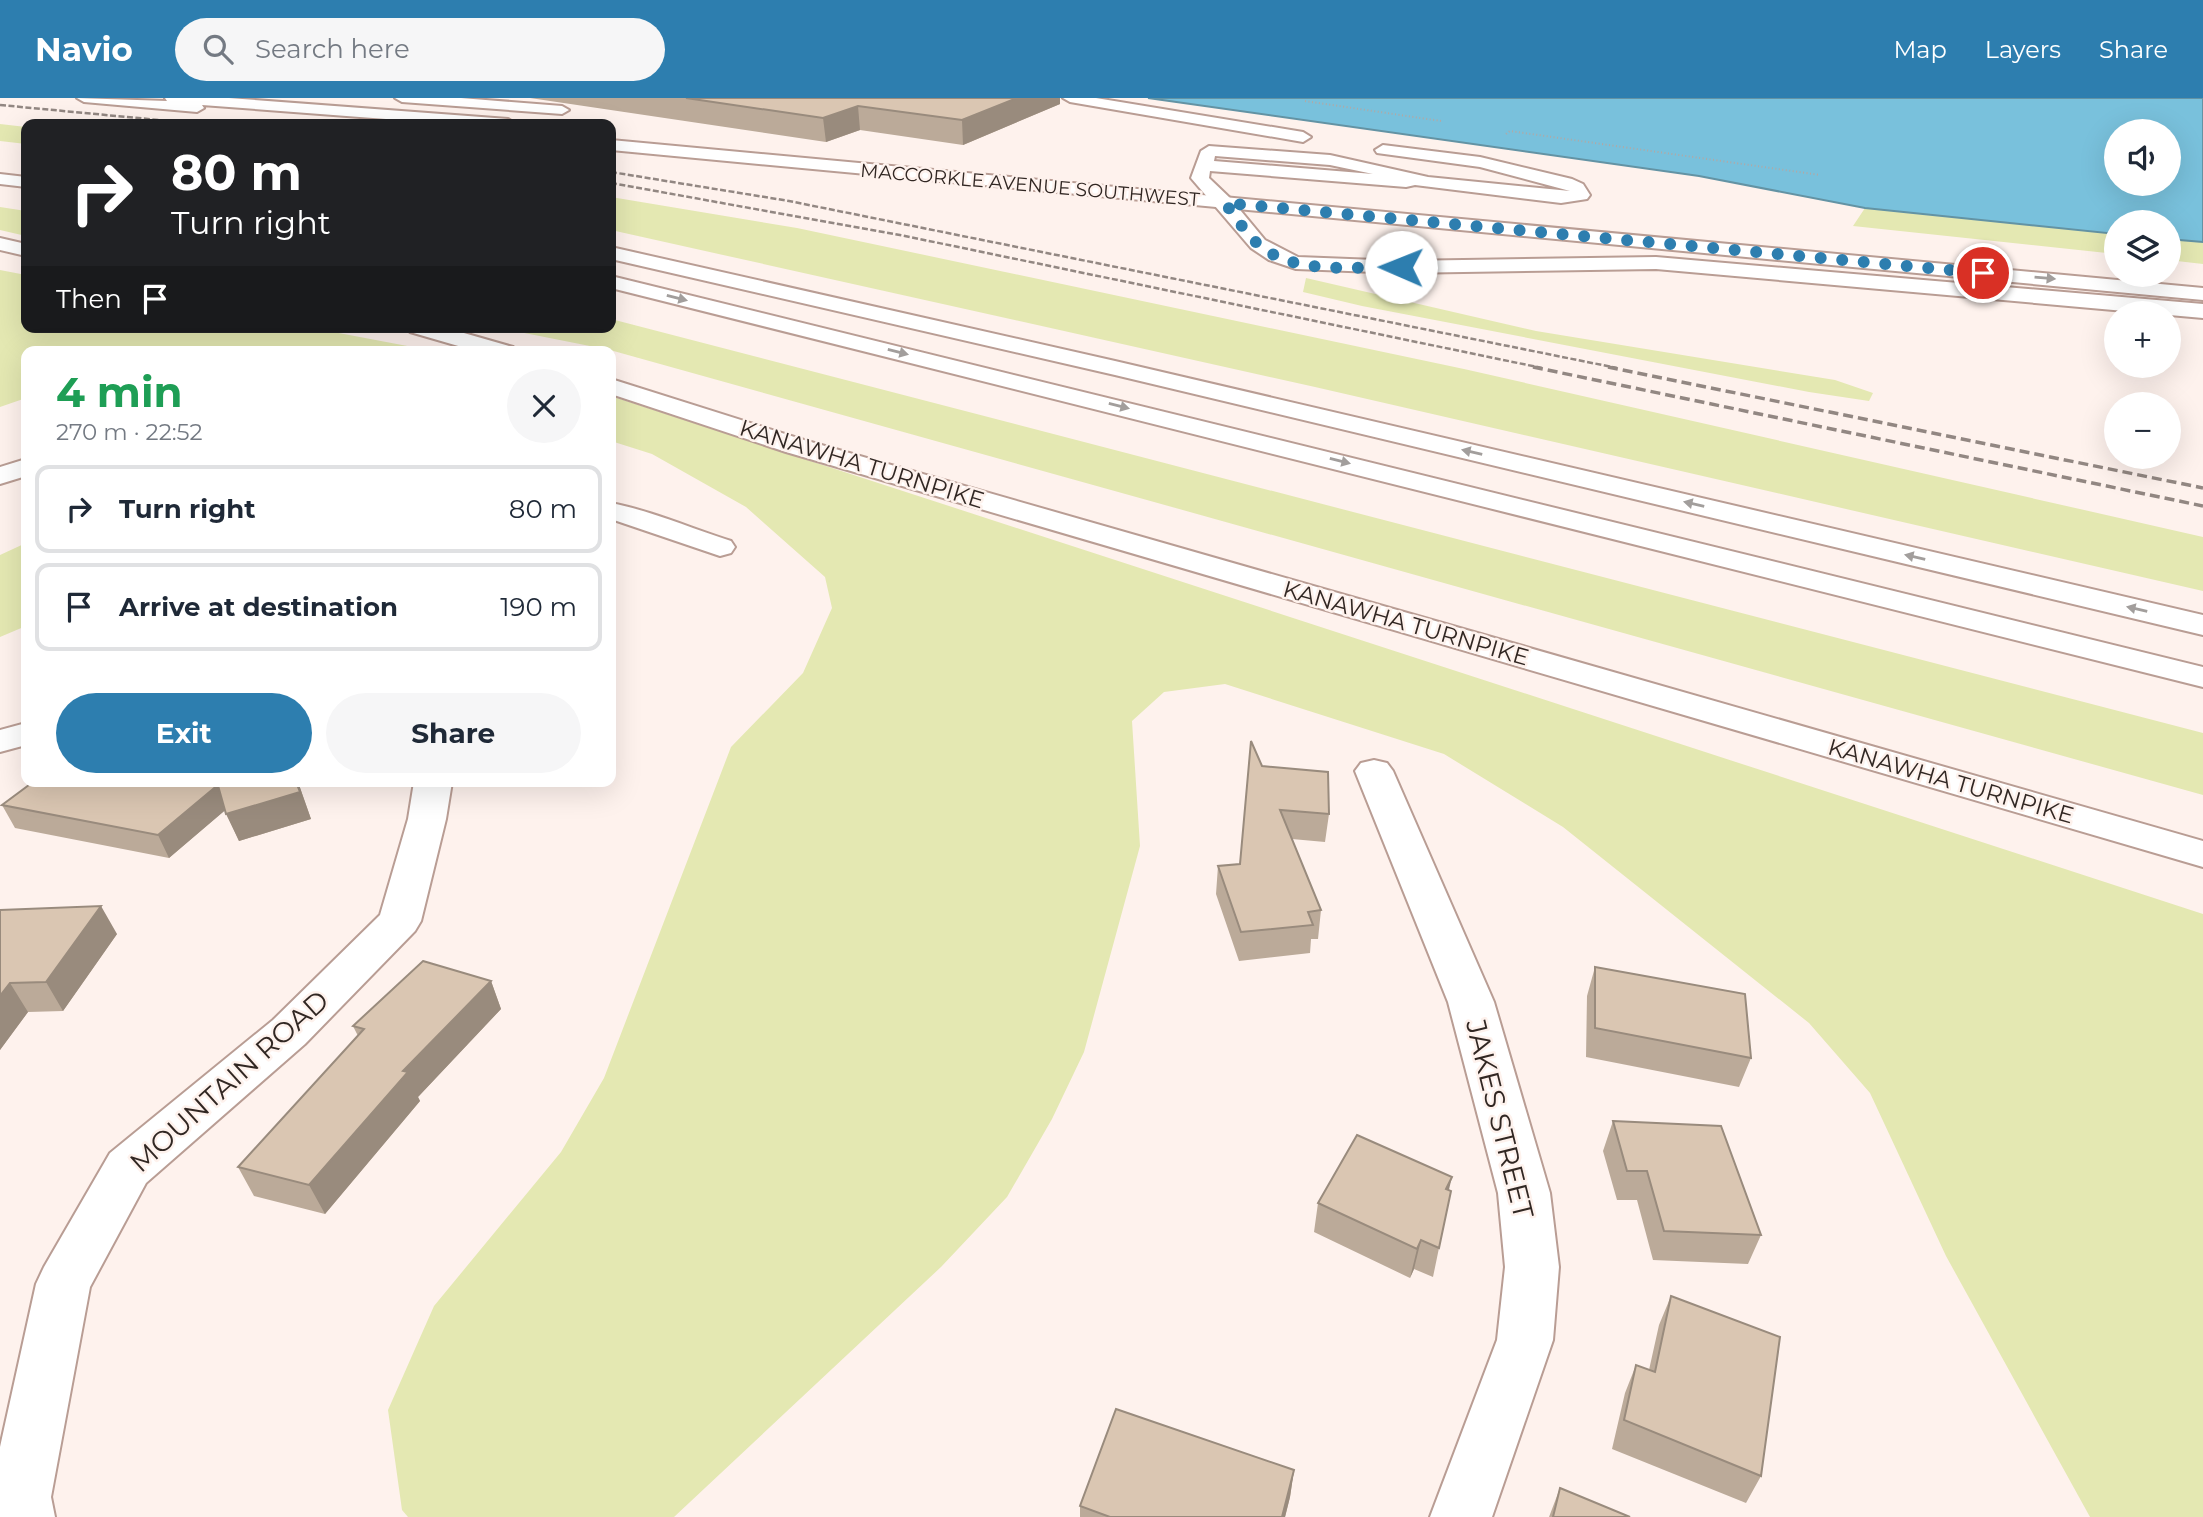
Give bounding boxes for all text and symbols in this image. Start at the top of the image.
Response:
search box [175,18,665,81]
text: Navio [35,29,133,69]
icon: search [199,30,237,68]
text: Search here [255,33,410,65]
text: Map [1893,35,1947,64]
text: Layers [1985,35,2061,64]
text: Share [2099,35,2168,64]
map controls [2104,119,2181,469]
button: sound [2104,119,2181,196]
text: 80 m [171,143,302,202]
icon: right [56,147,147,238]
street label: MACCORKLE AVENUE SOUTHWEST [859,159,1201,211]
text: Turn right [171,203,331,242]
button: layers [2104,210,2181,287]
position arrow [1364,230,1438,304]
pin [1953,243,2013,303]
icon: arrive [1964,254,2002,292]
one-way arrow [2034,273,2056,284]
icon: arrive [136,280,174,318]
text: Then [56,283,122,315]
one-way arrow [666,293,688,304]
button: + [2104,301,2181,378]
one-way arrow [887,347,909,358]
text: 4 min [56,366,183,418]
button: close [507,369,581,443]
button: − [2104,392,2181,469]
one-way arrow [1108,401,1130,412]
street label: KANAWHA TURNPIKE [736,413,988,515]
text: 270 m · 22:52 [56,418,203,446]
one-way arrow [1461,446,1483,457]
one-way arrow [1329,456,1351,467]
icon: right [60,490,98,528]
text: Turn right [119,493,255,525]
text: 80 m [509,493,577,525]
one-way arrow [1683,499,1705,510]
one-way arrow [1904,551,1926,562]
street label: KANAWHA TURNPIKE [1280,574,1532,672]
icon: arrive [60,588,98,626]
text: Arrive at destination [119,591,398,623]
text: 190 m [500,591,577,623]
one-way arrow [2126,603,2148,614]
button: Exit [56,693,312,773]
button: Share [326,693,581,773]
street label: KANAWHA TURNPIKE [1825,732,2077,830]
street label: MOUNTAIN ROAD [123,983,335,1179]
street label: JAKES STREET [1459,1015,1541,1222]

